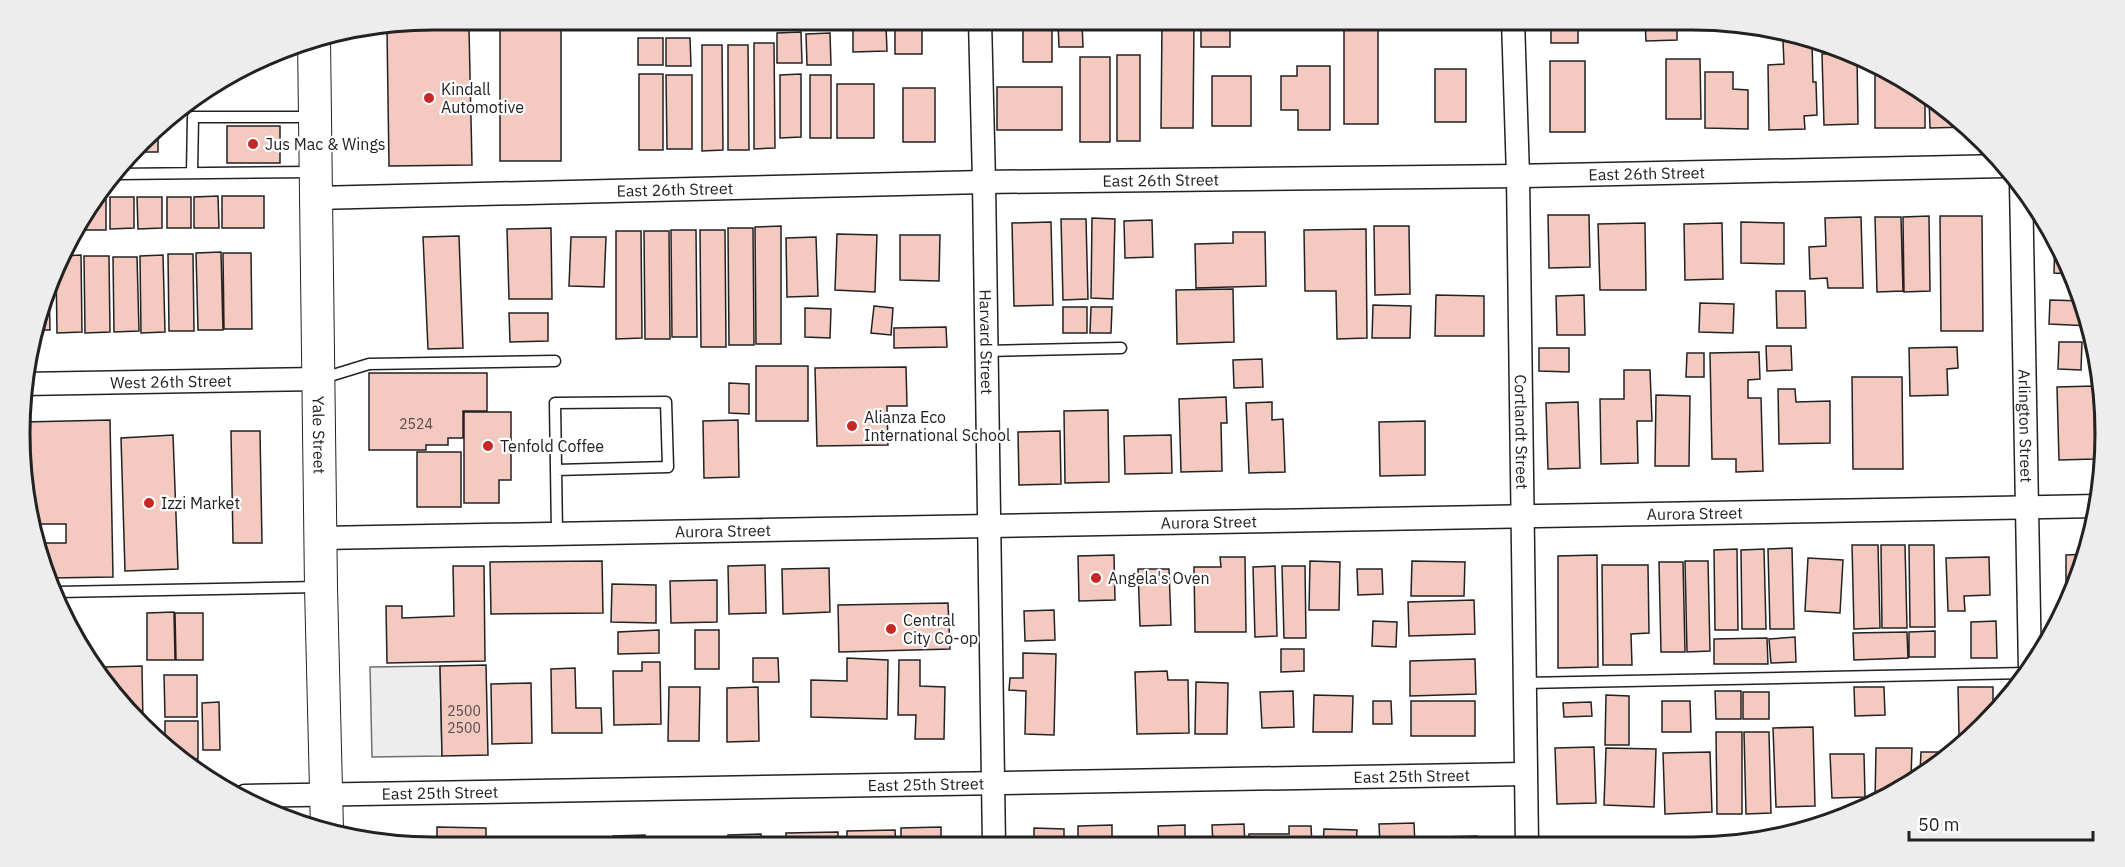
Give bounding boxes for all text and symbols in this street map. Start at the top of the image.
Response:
place label: Kindall Automotive [441,79,524,117]
marker: Kindall Automotive [422,91,436,105]
place label: Jus Mac & Wings [265,134,386,154]
marker: Jus Mac & Wings [246,137,260,151]
street label: East 26th Street [1588,162,1705,185]
street label: East 26th Street [1102,169,1219,191]
street label: East 26th Street [616,178,733,201]
street label: Harvard Street [976,289,997,395]
street label: Arlington Street [2014,369,2037,483]
street label: West 26th Street [110,370,232,393]
street label: Cortlandt Street [1511,374,1532,490]
street label: Yale Street [309,396,330,474]
place label: Alianza Eco International School [864,407,1010,445]
house number: 2524 [399,415,433,433]
marker: Alianza Eco International School [845,419,859,433]
place label: Tenfold Coffee [500,436,604,456]
marker: Tenfold Coffee [481,439,495,453]
place label: Izzi Market [161,493,240,513]
marker: Izzi Market [142,496,156,510]
street label: Aurora Street [1647,502,1743,524]
street label: Aurora Street [1161,511,1257,533]
street label: Aurora Street [675,520,771,542]
place label: Angela's Oven [1108,568,1210,588]
marker: Angela's Oven [1089,571,1103,585]
place label: Central City Co-op [903,610,978,648]
marker: Central City Co-op [884,622,898,636]
house number: 2500 [447,702,481,720]
house number: 2500 [447,719,481,737]
street label: East 25th Street [1353,765,1470,787]
street label: East 25th Street [867,773,984,795]
street label: East 25th Street [381,782,498,804]
scale bar [1909,804,2094,842]
text: 50 m [1918,813,1960,836]

